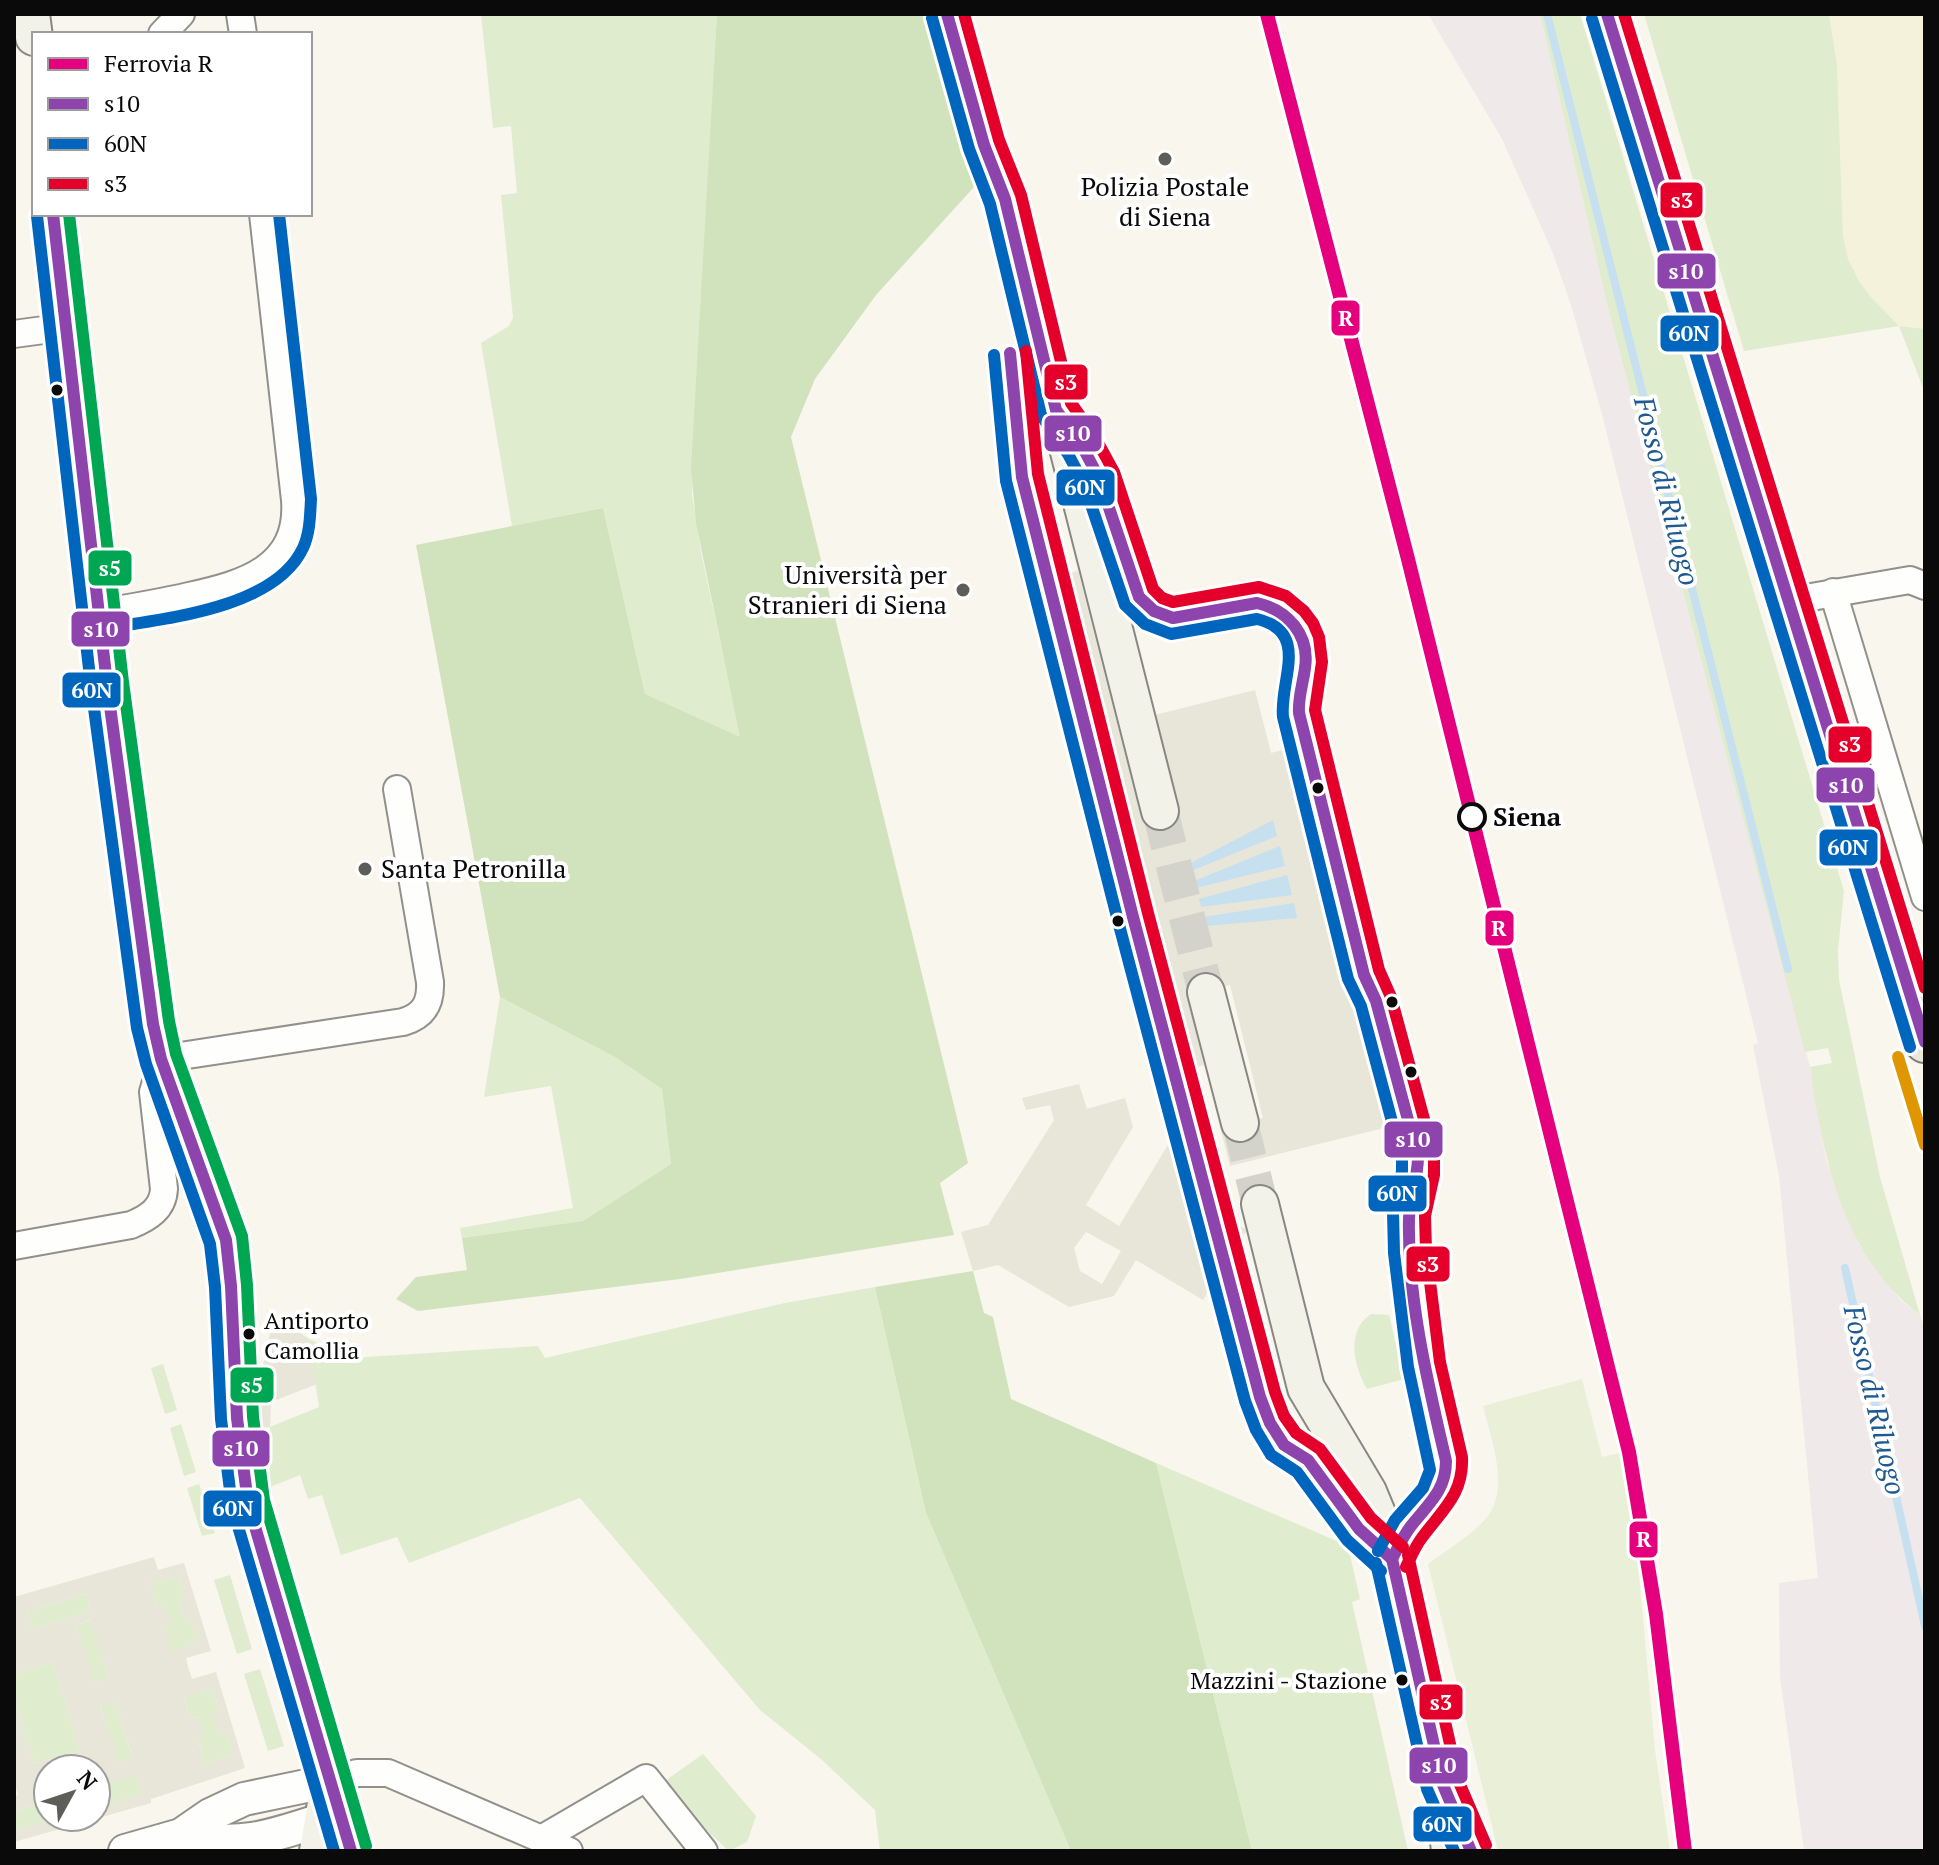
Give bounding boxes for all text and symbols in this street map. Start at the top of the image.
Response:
legend [32,32,312,216]
text: Ferrovia R [104,47,214,79]
text: s10 [104,87,140,119]
text: 60N [104,127,147,159]
marker: Polizia Postale di Siena [1156,150,1174,168]
text: s3 [104,167,127,199]
place label: Polizia Postale di Siena [1081,169,1249,233]
line badge: s3 [1659,181,1704,219]
text: s3 [1671,185,1693,214]
line badge: s10 [1656,252,1717,290]
text: s10 [1669,256,1703,285]
line badge: R [1330,299,1361,337]
text: R [1338,303,1354,332]
line badge: 60N [1659,314,1720,353]
text: 60N [1668,318,1710,347]
line badge: s3 [1043,363,1089,401]
text: s3 [1055,367,1077,396]
unlabelled marker [49,382,65,398]
water label: Fosso di Riluogo [1626,391,1709,589]
line badge: s10 [1043,414,1103,453]
text: s10 [1056,418,1090,447]
line badge: 60N [1055,468,1116,507]
text: 60N [1064,472,1106,501]
line badge: s5 [87,549,133,587]
text: s5 [99,553,121,582]
place label: Università per Stranieri di Siena [748,557,947,621]
marker: Università per Stranieri di Siena [954,581,972,599]
line badge: s10 [70,610,131,648]
text: s10 [84,614,118,643]
line badge: 60N [61,671,122,709]
text: 60N [71,675,113,704]
line badge: s3 [1827,725,1873,764]
text: s3 [1839,729,1861,758]
line badge: s10 [1815,766,1876,804]
text: s10 [1829,770,1863,799]
unlabelled marker [1310,780,1326,796]
place label: Siena [1493,799,1562,833]
marker: Siena [1458,803,1486,831]
line badge: 60N [1818,828,1879,867]
text: 60N [1827,832,1869,861]
place label: Santa Petronilla [381,851,566,885]
marker: Santa Petronilla [356,860,374,878]
line badge: R [1484,909,1515,947]
unlabelled marker [1110,913,1126,929]
text: R [1491,913,1507,942]
unlabelled marker [1384,994,1400,1010]
unlabelled marker [1403,1064,1419,1080]
line badge: s10 [1383,1120,1444,1159]
text: s10 [1396,1124,1430,1153]
line badge: 60N [1367,1174,1428,1213]
text: 60N [1376,1178,1418,1207]
line badge: s3 [1405,1245,1451,1283]
text: s3 [1417,1249,1439,1278]
water label: Fosso di Riluogo [1835,1300,1915,1498]
place label: Antiporto Camollia [264,1304,369,1366]
marker: Antiporto Camollia [241,1326,257,1342]
line badge: s5 [229,1366,275,1404]
text: s5 [241,1370,263,1399]
line badge: s10 [211,1429,271,1468]
text: s10 [224,1433,258,1462]
line badge: 60N [202,1489,263,1528]
text: 60N [212,1493,254,1522]
line badge: R [1628,1520,1659,1559]
text: R [1636,1524,1652,1553]
place label: Mazzini - Stazione [1190,1664,1387,1696]
marker: Mazzini - Stazione [1394,1672,1410,1688]
line badge: s3 [1418,1683,1464,1721]
text: s3 [1430,1687,1452,1716]
line badge: s10 [1408,1746,1469,1785]
text: s10 [1422,1750,1456,1779]
north arrow [32,1753,112,1833]
text: N [71,1764,104,1796]
line badge: 60N [1412,1805,1473,1843]
text: 60N [1421,1809,1463,1838]

